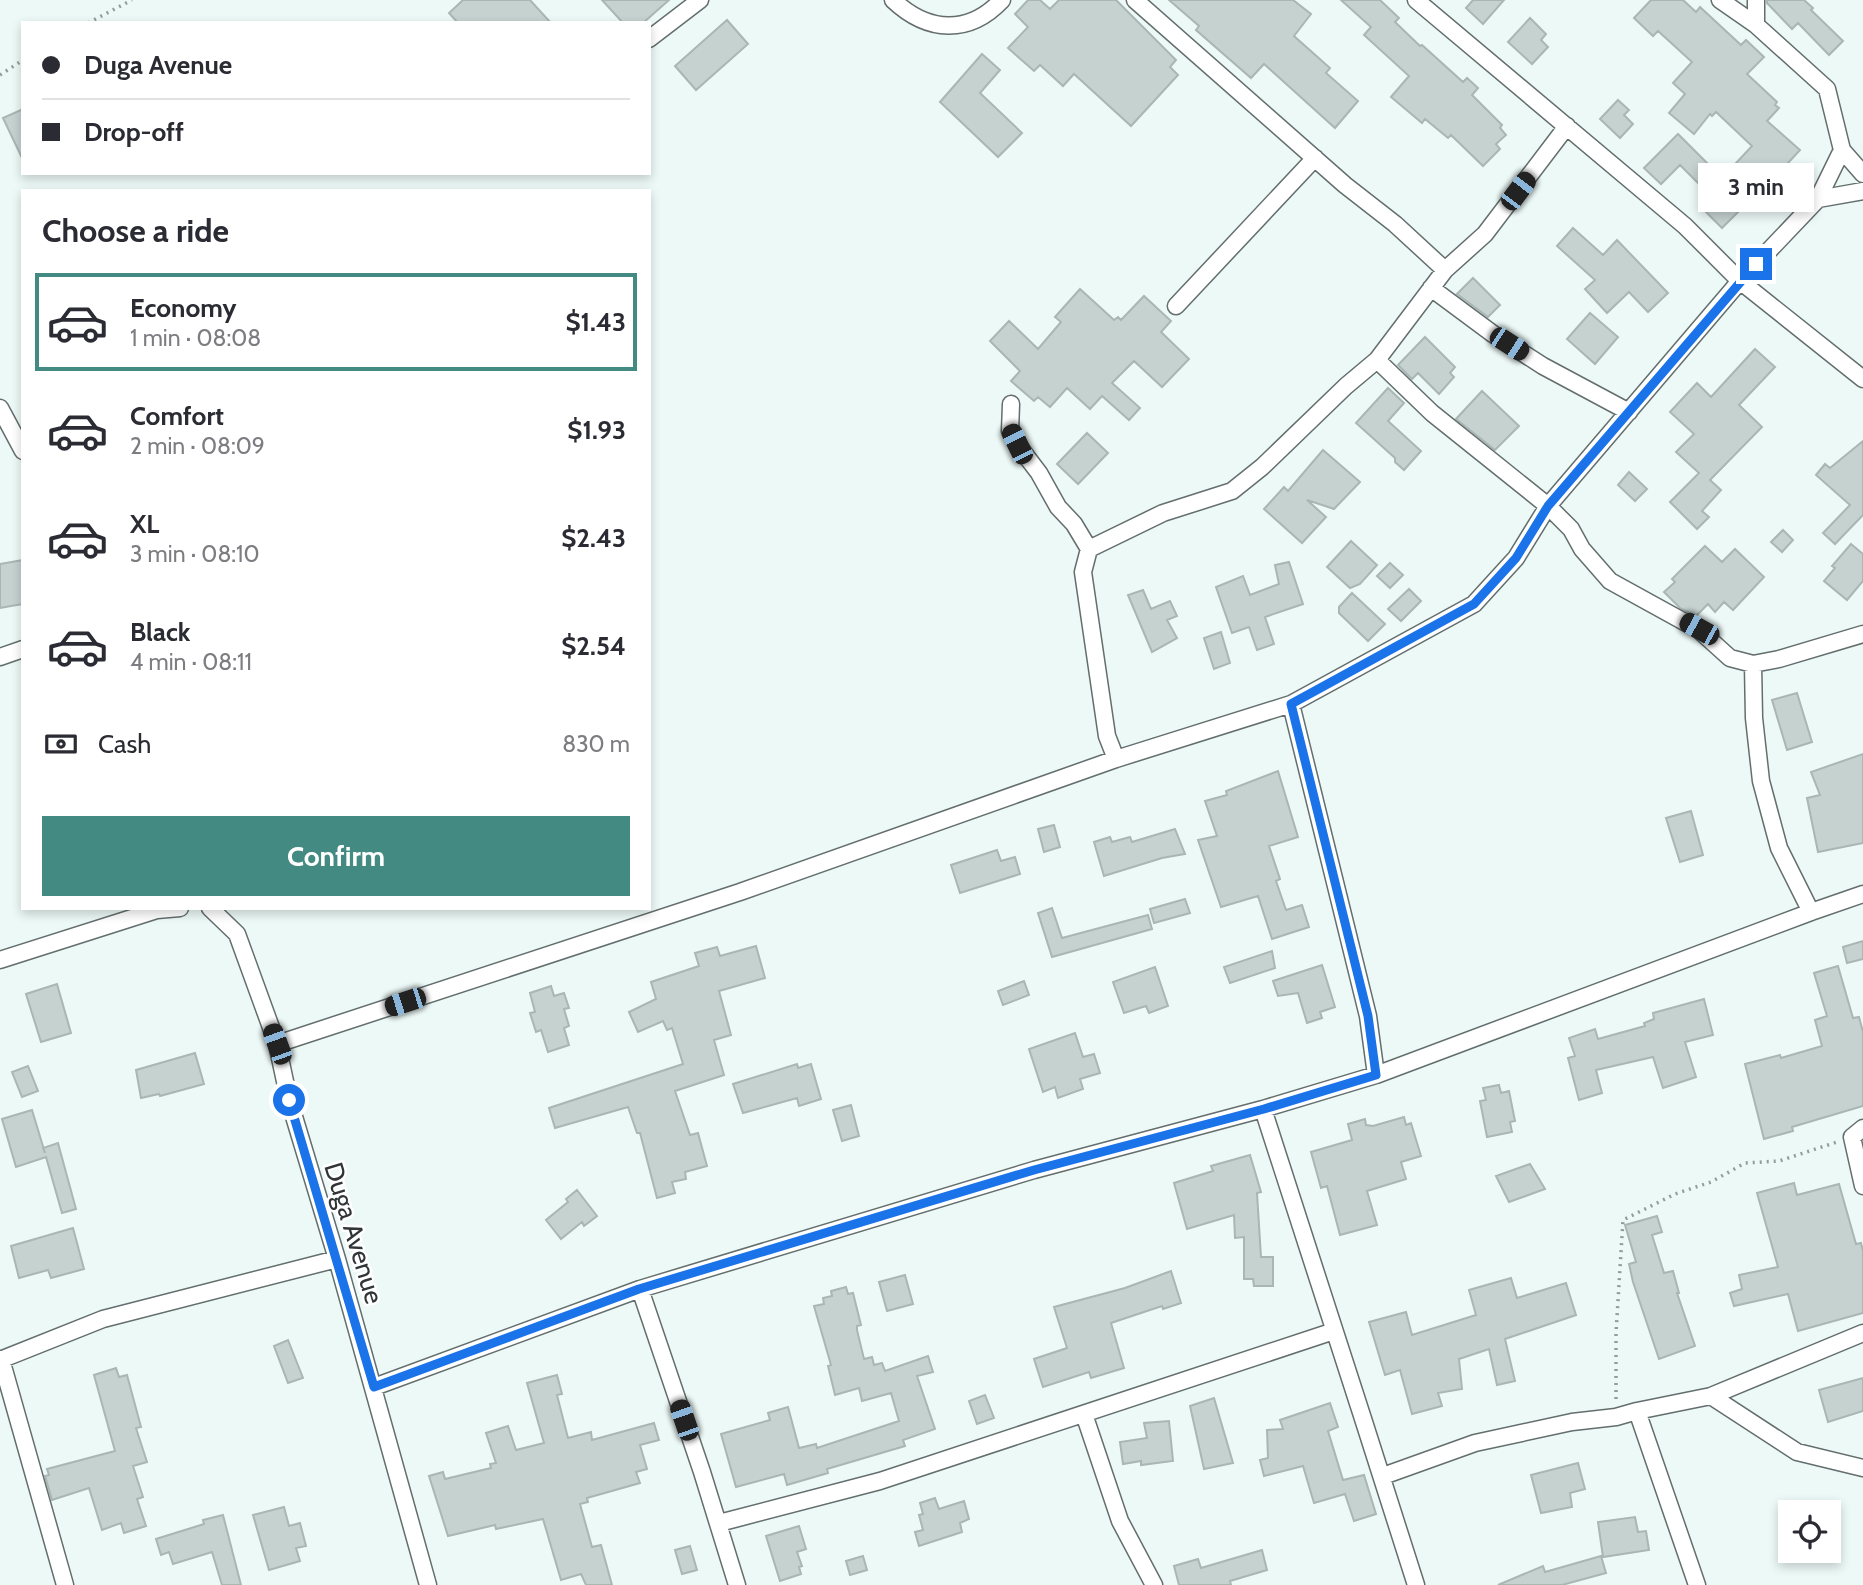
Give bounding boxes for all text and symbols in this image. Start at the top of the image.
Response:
text: Duga Avenue [84,49,232,81]
text: Drop-off [84,116,184,148]
callout: 3 min [1698,162,1814,212]
car [1497,168,1540,214]
text: 3 min [1728,173,1784,201]
text: Choose a ride [42,211,229,250]
route end [1740,248,1772,280]
icon: car [46,291,109,354]
text: Economy [130,292,236,324]
text: $1.43 [565,306,626,338]
text: 1 min · 08:08 [130,324,261,352]
car [1486,324,1533,364]
icon: car [46,399,109,462]
text: Comfort [130,400,224,432]
text: $1.93 [567,414,626,446]
car [999,421,1036,467]
text: 2 min · 08:09 [130,432,265,460]
icon: car [46,507,109,570]
text: XL [130,508,159,540]
text: $2.43 [561,522,626,554]
text: 3 min · 08:10 [130,540,260,568]
car [1676,610,1723,648]
icon: car [46,615,109,678]
text: Black [130,616,190,648]
text: $2.54 [561,630,626,662]
text: 4 min · 08:11 [130,648,252,676]
icon: cash [42,725,80,763]
text: Cash [98,728,151,760]
text: 830 m [562,730,630,758]
button: Confirm [42,816,630,896]
car [382,986,429,1018]
car [260,1021,295,1067]
route start [273,1084,305,1116]
street label: Duga Avenue [317,1158,391,1308]
car [668,1397,701,1443]
map controls [1778,1500,1841,1563]
button: locate [1778,1500,1841,1563]

